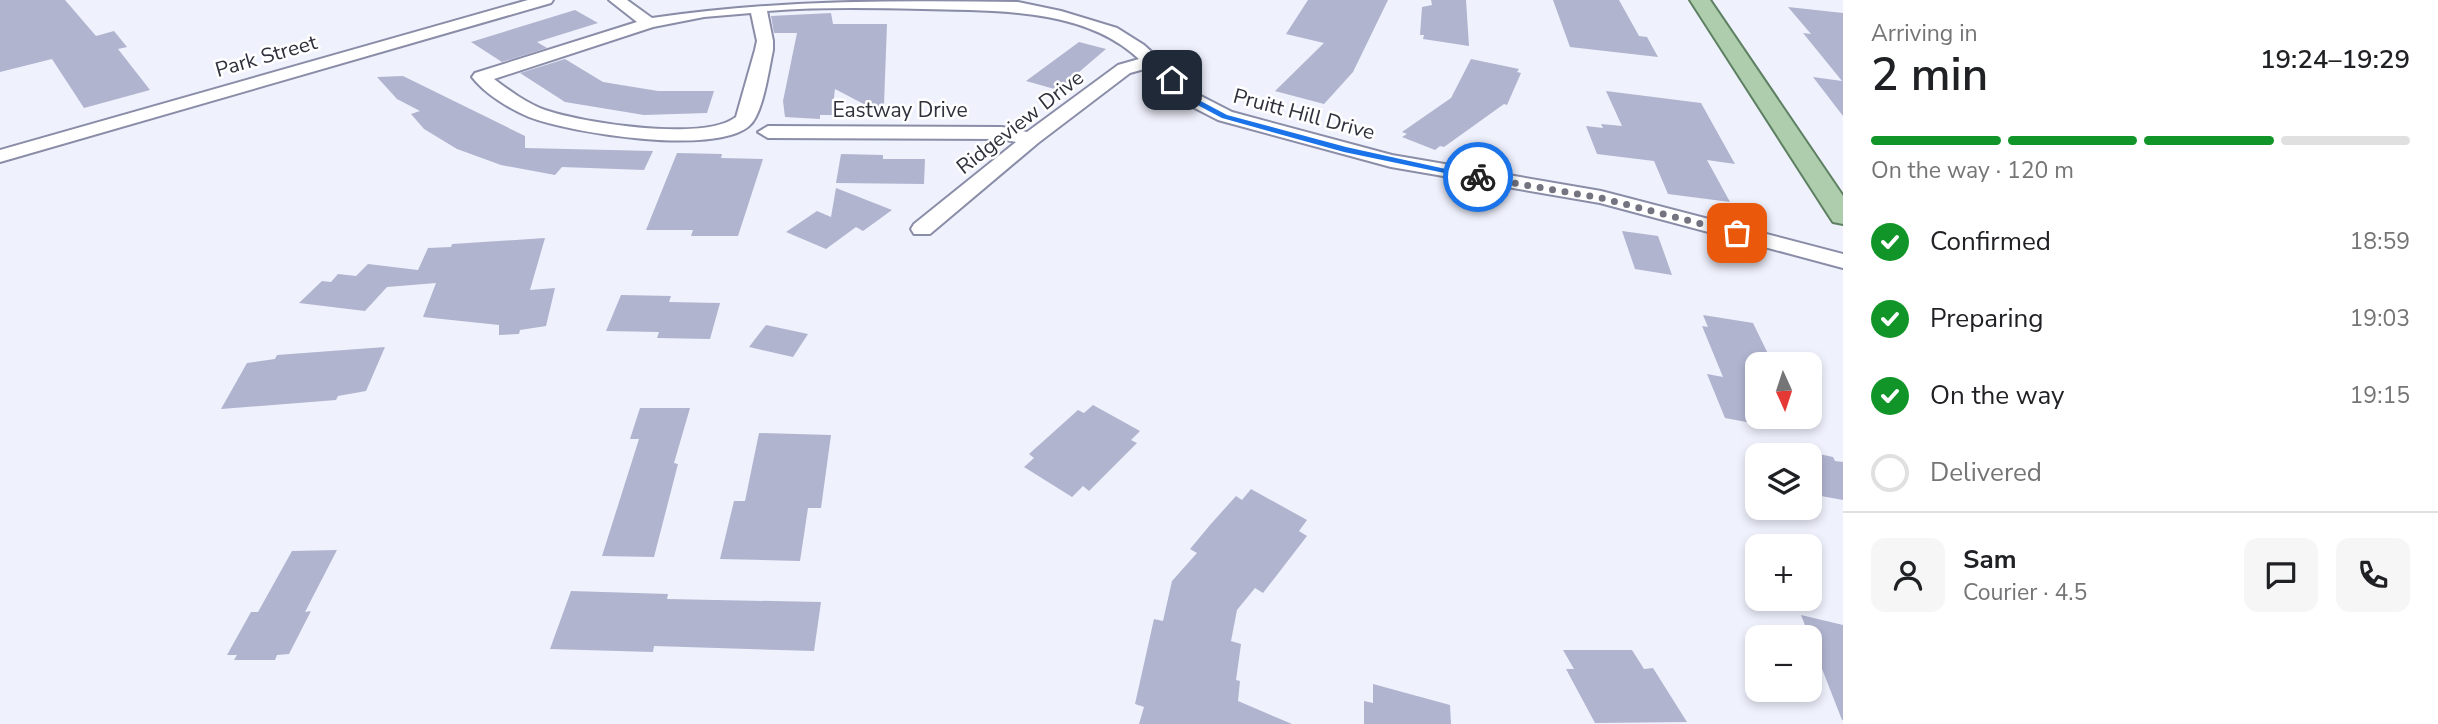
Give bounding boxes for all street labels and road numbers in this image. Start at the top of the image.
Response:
street label: Park Street [212,28,321,84]
street label: Ridgeview Drive [951,64,1089,180]
street label: Pruitt Hill Drive [1230,82,1378,146]
street label: Eastway Drive [832,96,968,124]

